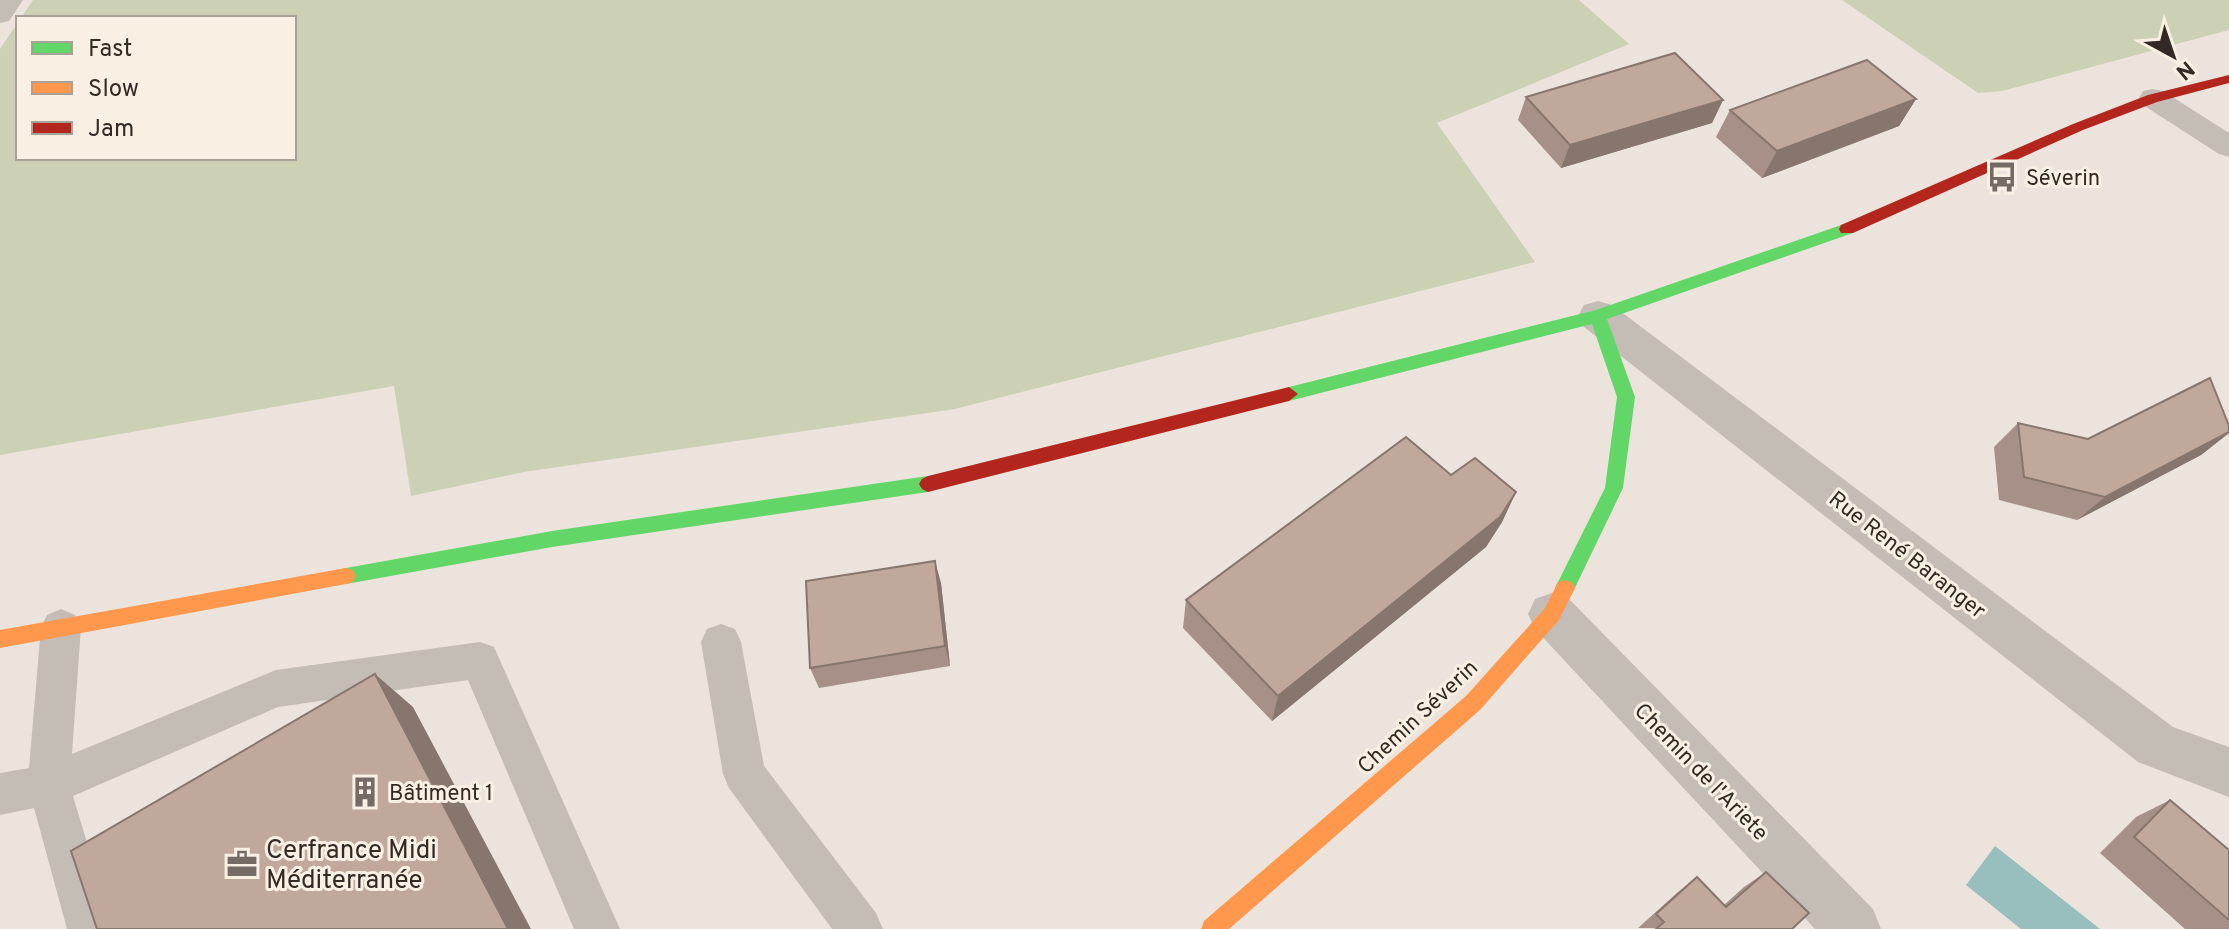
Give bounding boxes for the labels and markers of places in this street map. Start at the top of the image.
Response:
bus stop icon: Séverin [1985,160,2019,194]
place label: Séverin [2026,166,2100,193]
building icon: Bâtiment 1 [348,775,382,809]
place label: Bâtiment 1 [389,781,493,808]
place label: Cerfrance Midi Méditerranée [266,835,437,898]
office icon: Cerfrance Midi Méditerranée [225,847,259,881]

